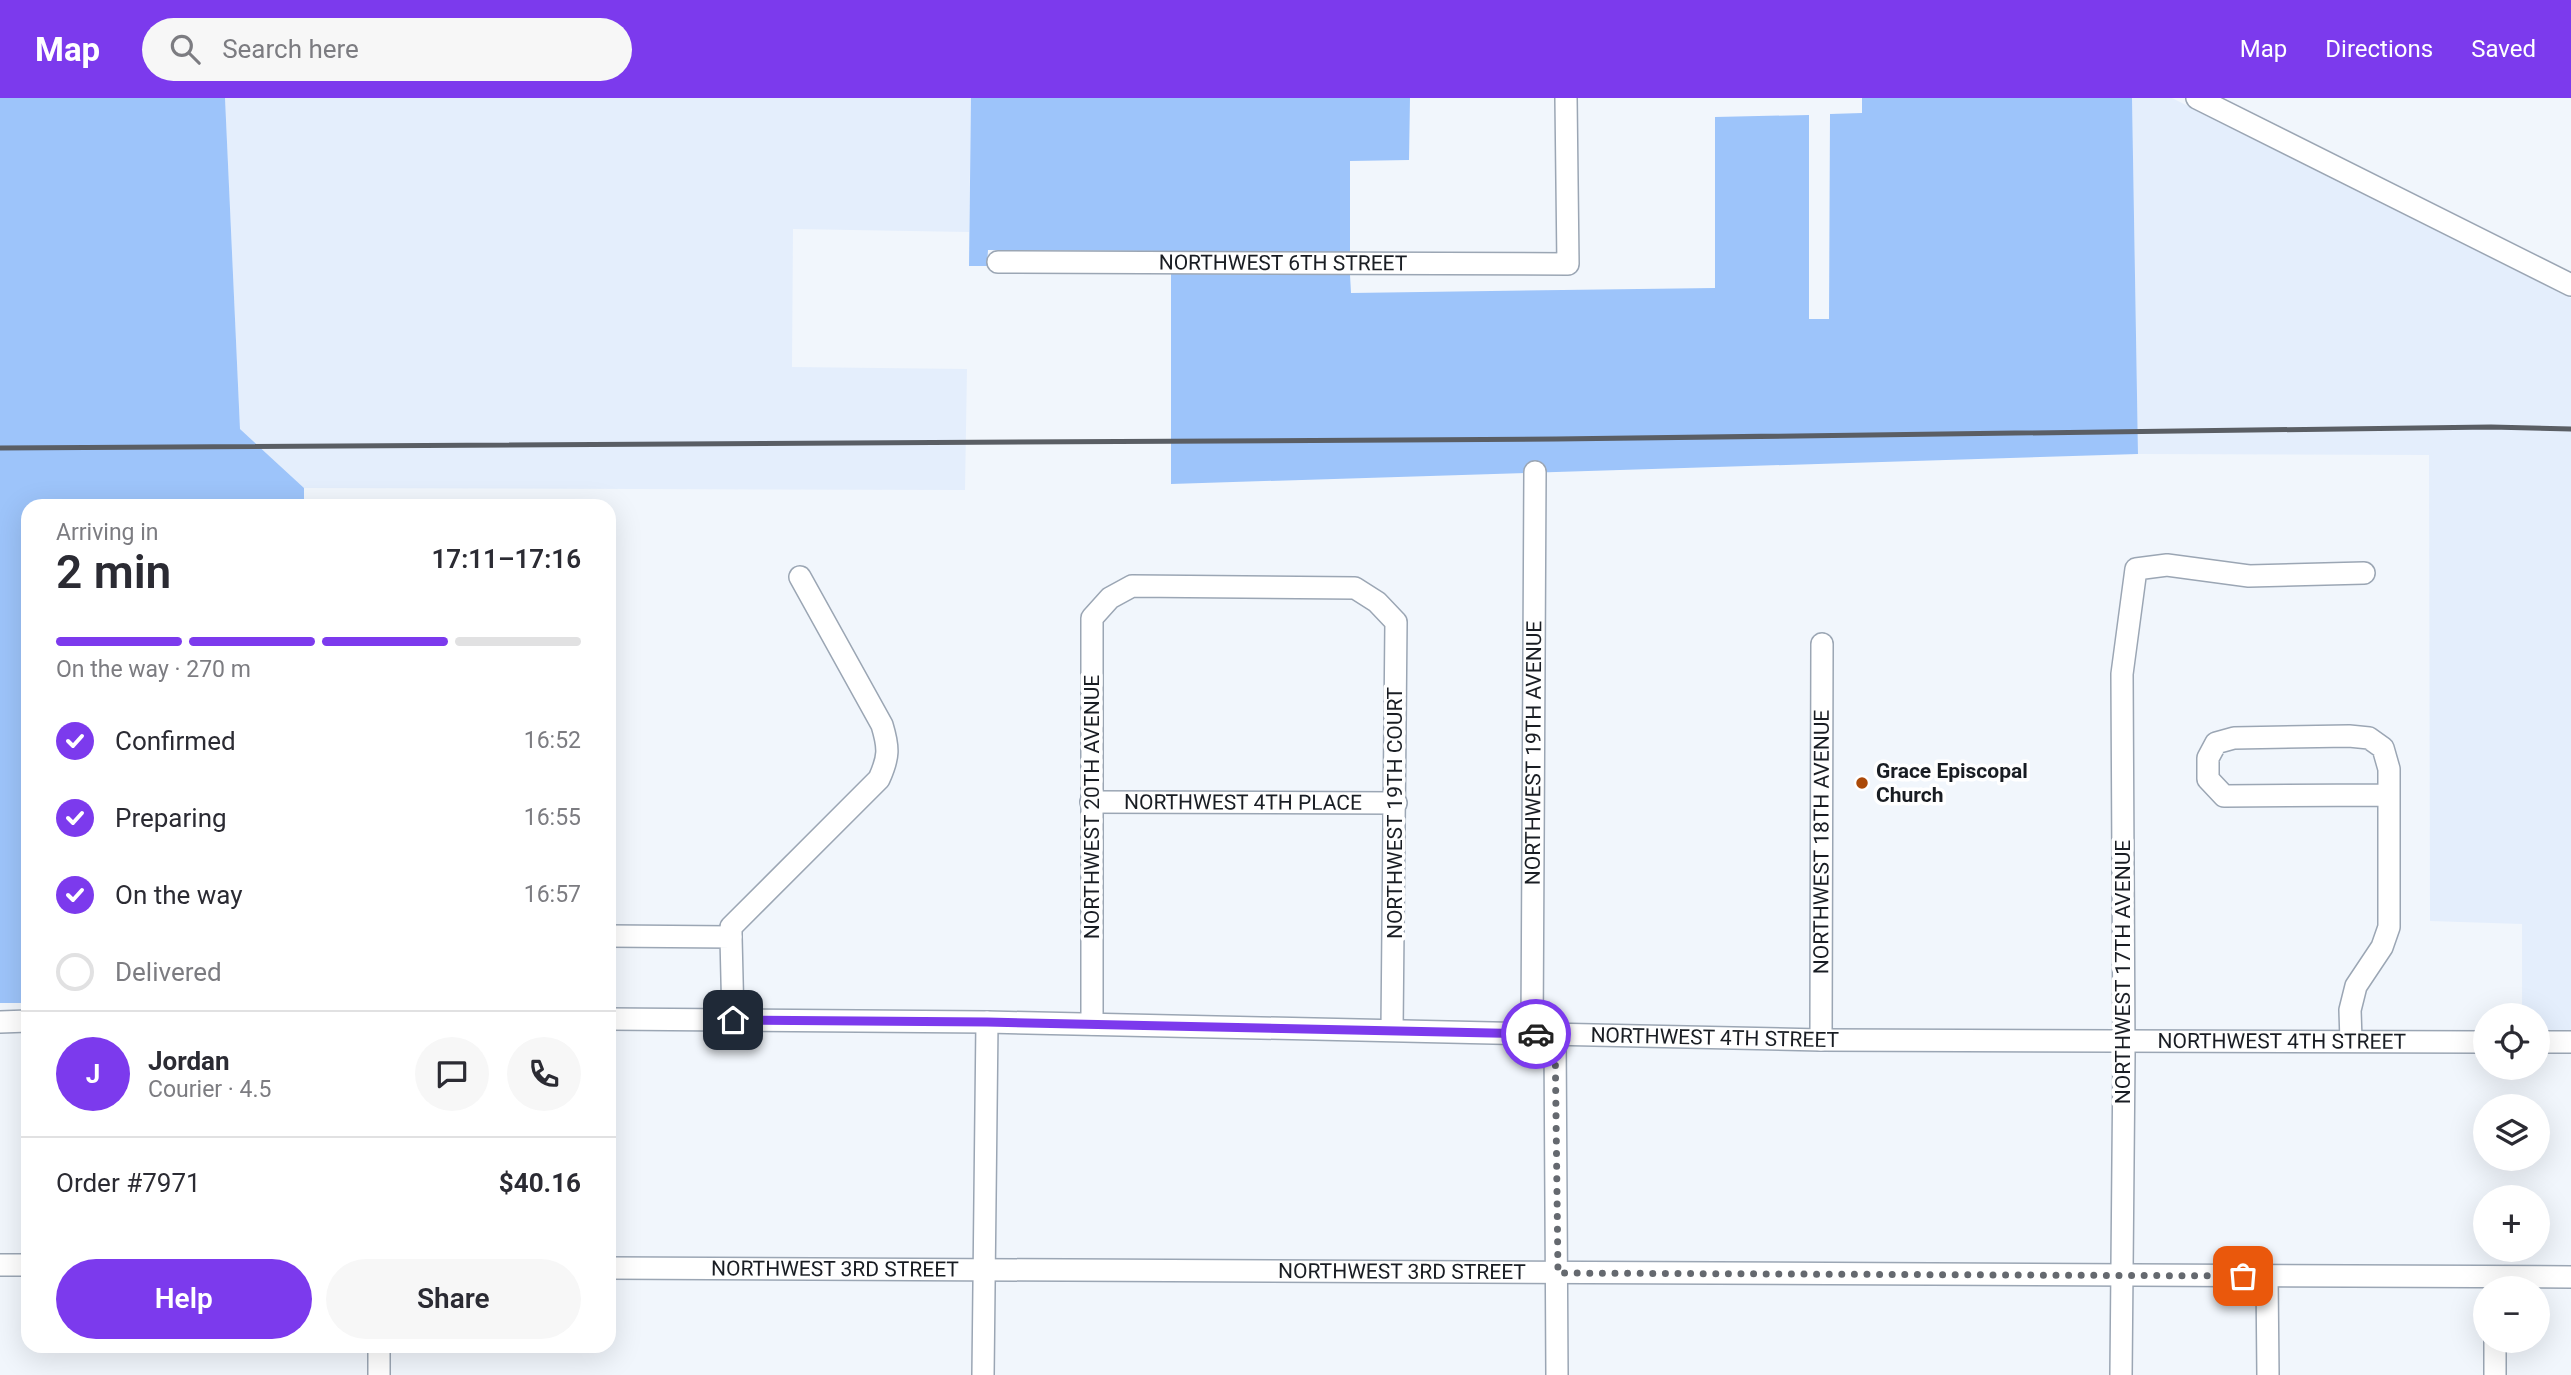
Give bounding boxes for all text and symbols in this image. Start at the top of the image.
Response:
search box [142,18,632,81]
text: Map [35,30,100,69]
icon: search [166,30,204,68]
text: Search here [222,34,359,64]
text: Map [2240,35,2287,63]
text: Directions [2325,35,2433,63]
text: Saved [2471,35,2536,63]
street label: NORTHWEST 6TH STREET [1159,251,1408,275]
text: Arriving in [56,519,159,546]
text: 17:11–17:16 [431,544,581,574]
text: 2 min [56,545,171,599]
street label: NORTHWEST 19TH AVENUE [1521,621,1546,885]
text: On the way · 270 m [56,656,251,683]
street label: NORTHWEST 20TH AVENUE [1080,675,1104,939]
street label: NORTHWEST 19TH COURT [1383,686,1407,939]
street label: NORTHWEST 18TH AVENUE [1809,710,1834,974]
icon: check [56,722,94,760]
text: Confirmed [115,726,236,756]
text: 16:52 [524,727,581,754]
place label: Grace Episcopal Church [1876,759,2028,807]
marker: Grace Episcopal Church [1854,775,1870,791]
street label: NORTHWEST 4TH PLACE [1124,790,1362,815]
icon: check [56,799,94,837]
text: Preparing [115,803,227,833]
text: 16:55 [524,804,581,831]
street label: NORTHWEST 17TH AVENUE [2111,840,2135,1104]
icon: check [56,876,94,914]
text: On the way [115,880,243,910]
text: 16:57 [524,881,581,908]
text: Delivered [115,957,222,987]
pin [703,990,763,1050]
courier [1501,999,1571,1069]
icon: home [714,1001,752,1039]
map controls [2473,1003,2550,1353]
button: locate [2473,1003,2550,1080]
icon: car [1517,1015,1555,1053]
street label: NORTHWEST 4TH STREET [1590,1023,1840,1052]
street label: NORTHWEST 4TH STREET [2157,1029,2407,1054]
button: chat [415,1037,489,1111]
button: phone [507,1037,581,1111]
text: Jordan [148,1046,230,1076]
text: J [86,1059,100,1089]
text: Courier · 4.5 [148,1076,271,1103]
button: layers [2473,1094,2550,1171]
text: Order #7971 [56,1168,201,1198]
text: $40.16 [499,1168,581,1198]
button: + [2473,1185,2550,1262]
pin [2213,1246,2273,1306]
street label: NORTHWEST 3RD STREET [711,1256,959,1282]
icon: bag [2224,1257,2262,1295]
button: Help [56,1259,312,1339]
button: Share [326,1259,581,1339]
street label: NORTHWEST 3RD STREET [1278,1259,1526,1284]
button: − [2473,1276,2550,1353]

